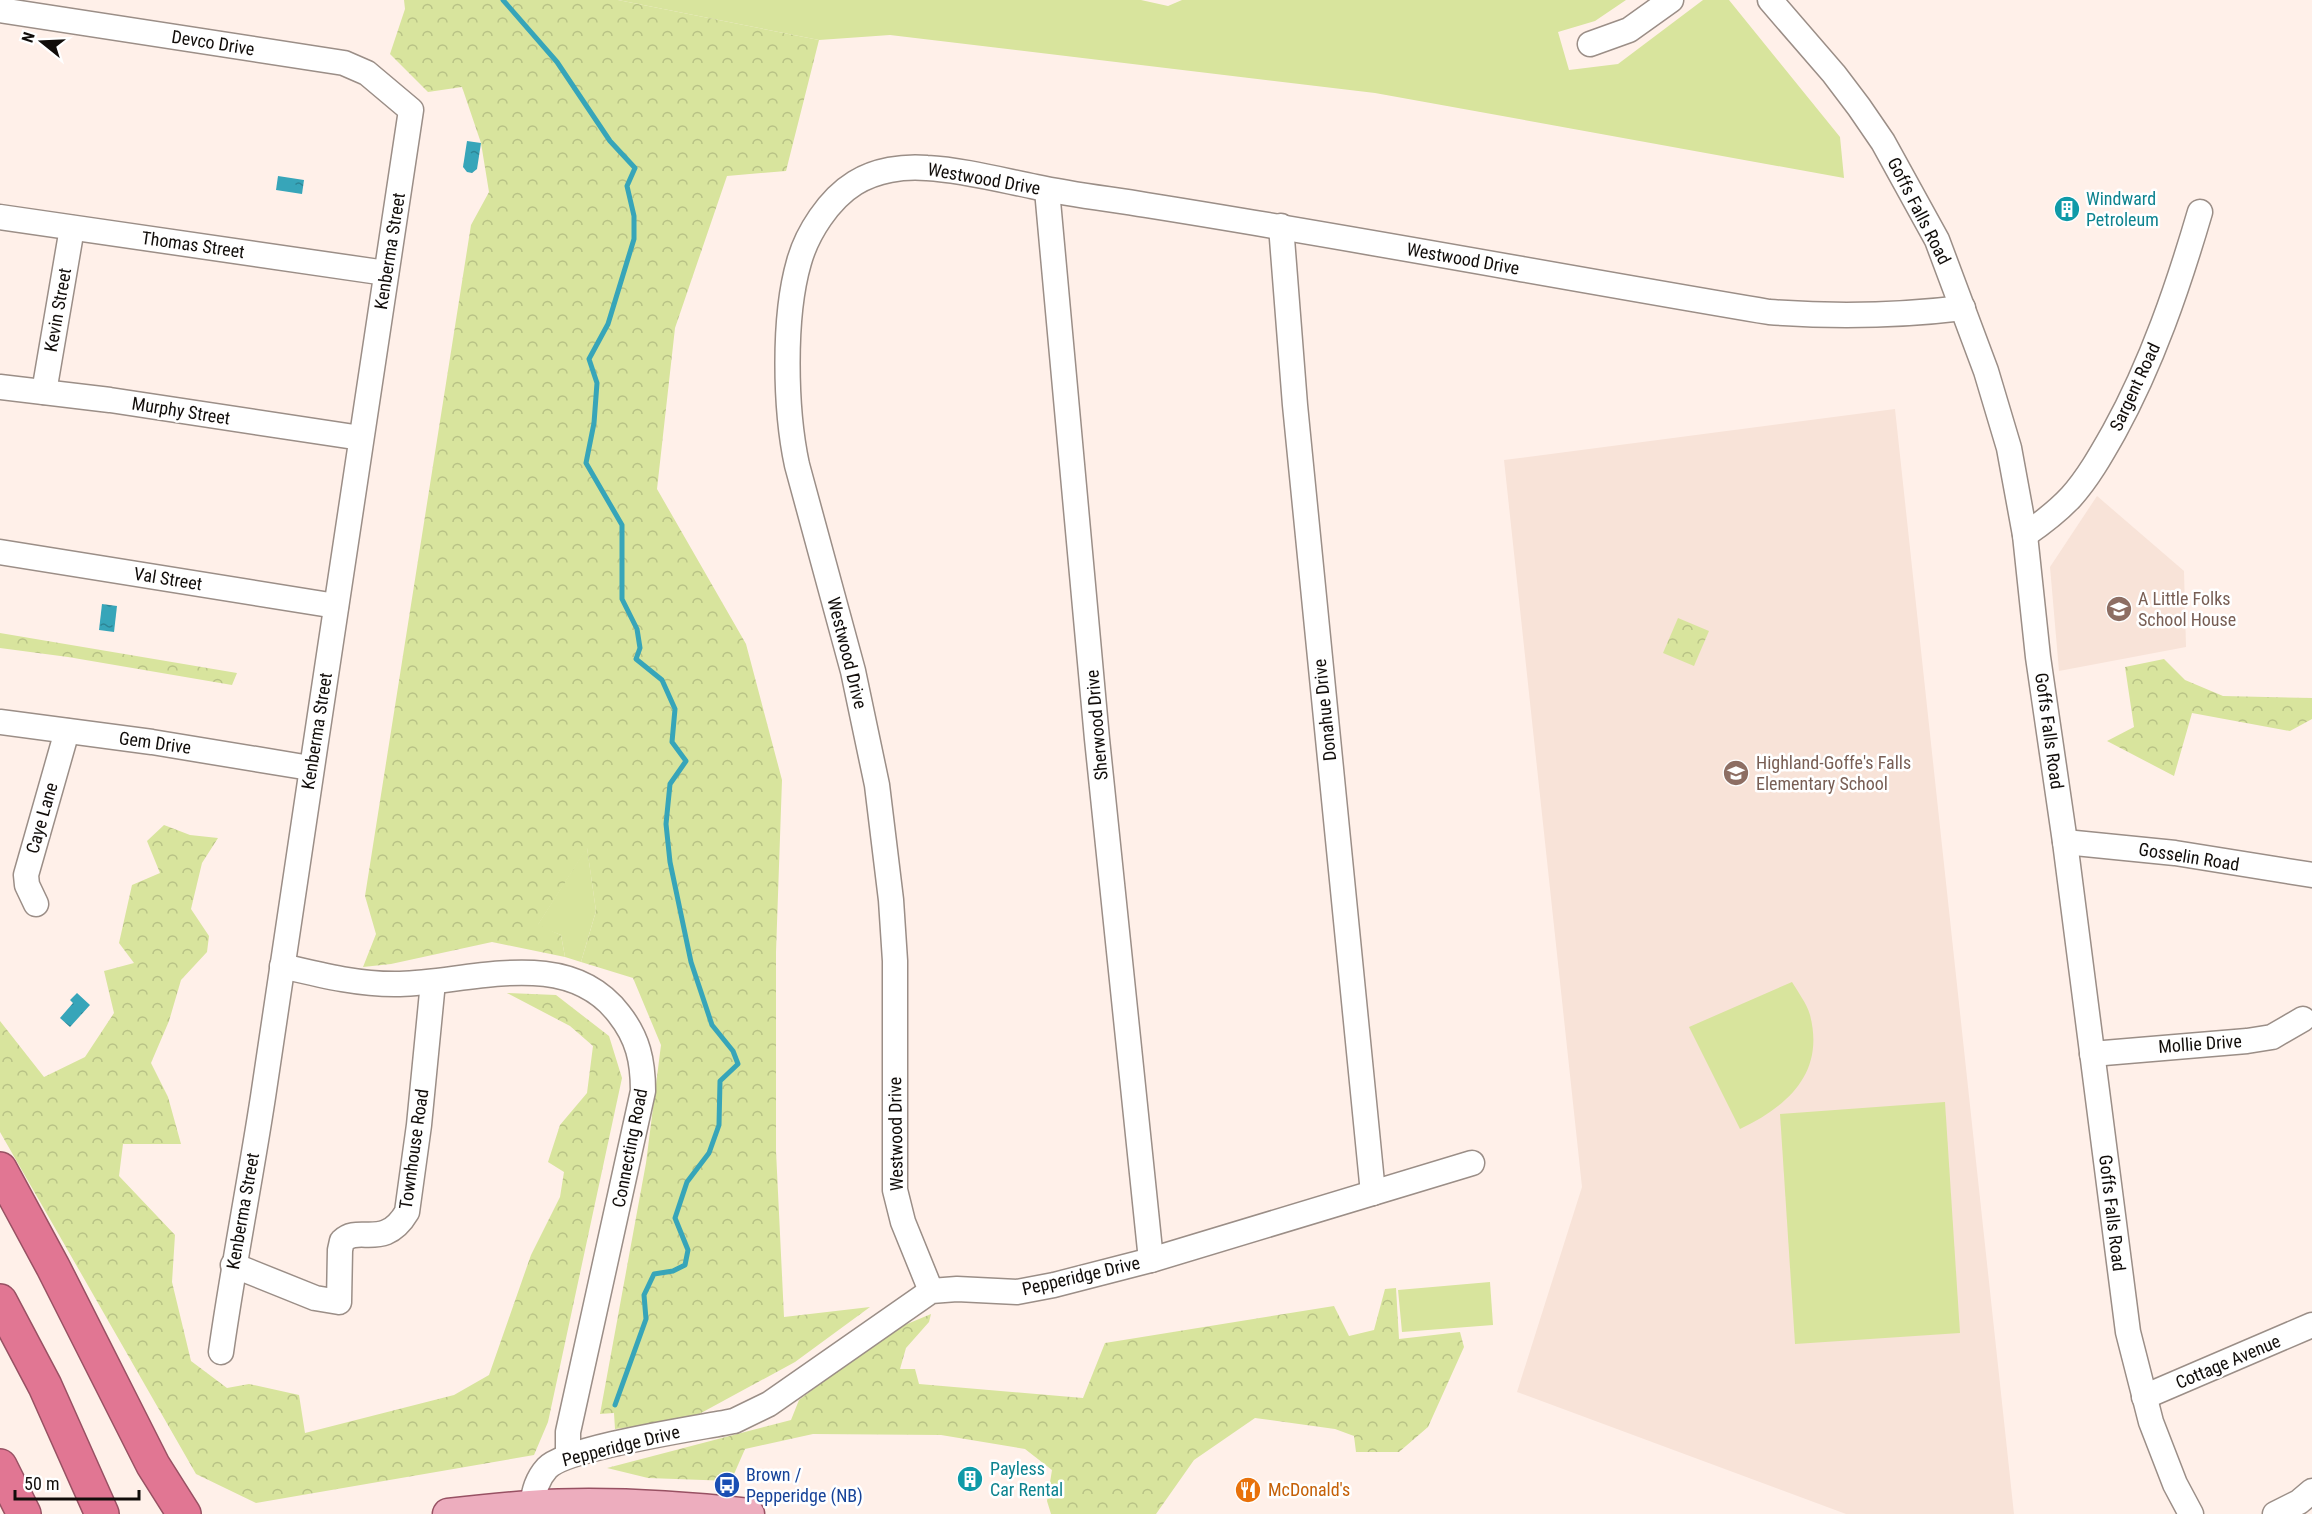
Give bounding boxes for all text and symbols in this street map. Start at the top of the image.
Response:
north arrow [12,12,72,72]
street label: Devco Drive [170,26,256,59]
text: N [18,30,39,45]
street label: Goffs Falls Road [1884,154,1955,268]
street label: Westwood Drive [926,158,1042,199]
place label: Windward Petroleum [2086,188,2159,230]
street label: Kenberma Street [370,191,409,311]
building icon: Windward Petroleum [2052,194,2082,224]
street label: Thomas Street [140,227,246,262]
street label: Westwood Drive [1405,238,1521,279]
street label: Kevin Street [40,266,75,353]
street label: Sargent Road [2105,339,2164,434]
street label: Murphy Street [130,392,232,429]
street label: Val Street [132,563,204,594]
place label: A Little Folks School House [2138,588,2236,630]
school or university icon: A Little Folks School House [2104,594,2134,624]
street label: Westwood Drive [823,595,871,711]
street label: Donahue Drive [1309,658,1340,762]
street label: Sherwood Drive [1081,669,1112,781]
street label: Kenberma Street [297,671,336,791]
street label: Goffs Falls Road [2031,671,2068,790]
street label: Gem Drive [118,727,193,758]
place label: Highland-Goffe's Falls Elementary School [1756,752,1911,794]
school or university icon: Highland-Goffe's Falls Elementary School [1721,758,1751,788]
street label: Caye Lane [21,780,62,856]
street label: Gosselin Road [2137,838,2241,875]
street label: Mollie Drive [2158,1030,2242,1057]
street label: Westwood Drive [884,1077,907,1191]
street label: Townhouse Road [395,1087,432,1210]
street label: Connecting Road [608,1087,651,1209]
street label: Kenberma Street [222,1151,263,1271]
street label: Goffs Falls Road [2095,1154,2130,1272]
street label: Pepperidge Drive [1020,1252,1142,1299]
street label: Cottage Avenue [2172,1330,2283,1393]
street label: Pepperidge Drive [560,1421,682,1470]
place label: Payless Car Rental [990,1458,1063,1500]
scale bar [15,1463,140,1501]
place label: Brown / Pepperidge (NB) [746,1464,863,1507]
building icon: Payless Car Rental [955,1464,985,1494]
bus stop icon: Brown / Pepperidge (NB) [712,1470,742,1500]
text: 50 m [24,1473,59,1494]
restaurant icon: McDonald's [1233,1475,1263,1505]
place label: McDonald's [1268,1479,1350,1500]

